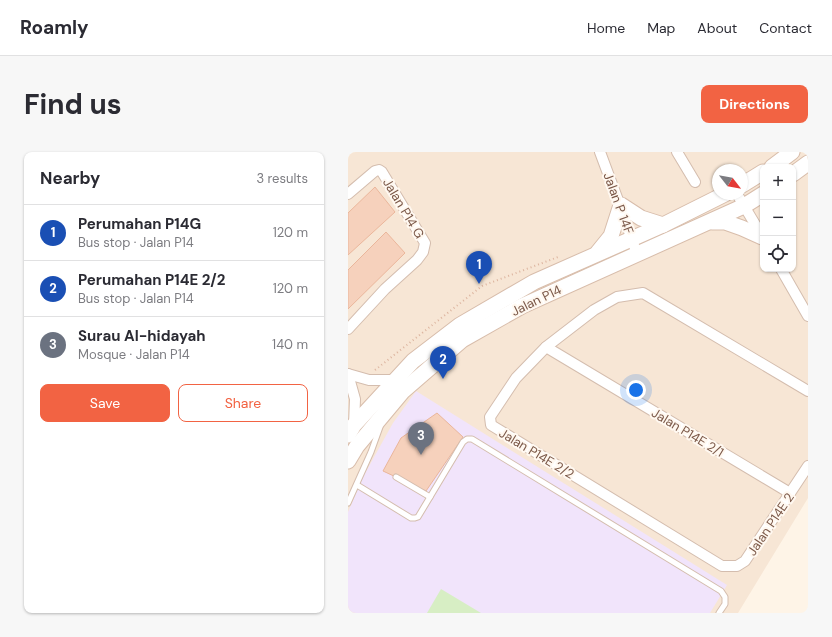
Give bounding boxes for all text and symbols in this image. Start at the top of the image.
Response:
text: Roamly [20,15,89,40]
text: Home [587,19,625,37]
text: Map [647,19,675,37]
text: About [697,19,737,37]
text: Contact [759,19,812,37]
button: Directions [701,85,808,123]
text: Find us [24,86,122,123]
north arrow [712,164,748,200]
map controls [760,164,796,272]
button: + [760,164,796,200]
text: Nearby [40,167,100,189]
text: 3 results [256,170,308,187]
street label: Jalan P 14F [600,170,638,236]
street label: Jalan P14 G [379,175,428,242]
button: − [760,200,796,236]
text: Perumahan P14G [78,214,201,234]
text: 1 [51,224,55,241]
text: 120 m [273,224,308,241]
text: Bus stop · Jalan P14 [78,234,194,251]
button: locate [760,236,796,272]
pin: 1 [466,251,492,284]
text: Perumahan P14E 2/2 [78,270,225,290]
text: 2 [49,280,57,297]
text: 120 m [273,280,308,297]
street label: Jalan P14 [508,281,564,320]
text: Bus stop · Jalan P14 [78,290,194,307]
text: Surau Al-hidayah [78,326,206,346]
text: 3 [49,336,57,353]
text: 140 m [272,336,308,353]
text: Mosque · Jalan P14 [78,346,190,363]
pin: 2 [430,346,456,379]
your location [626,380,646,400]
button: Save [40,384,170,422]
button: Share [178,384,308,422]
street label: Jalan P14E 2/1 [648,404,727,461]
pin: 3 [408,422,434,455]
street label: Jalan P14E 2/2 [496,424,577,483]
street label: Jalan P14E 2 [743,490,798,559]

